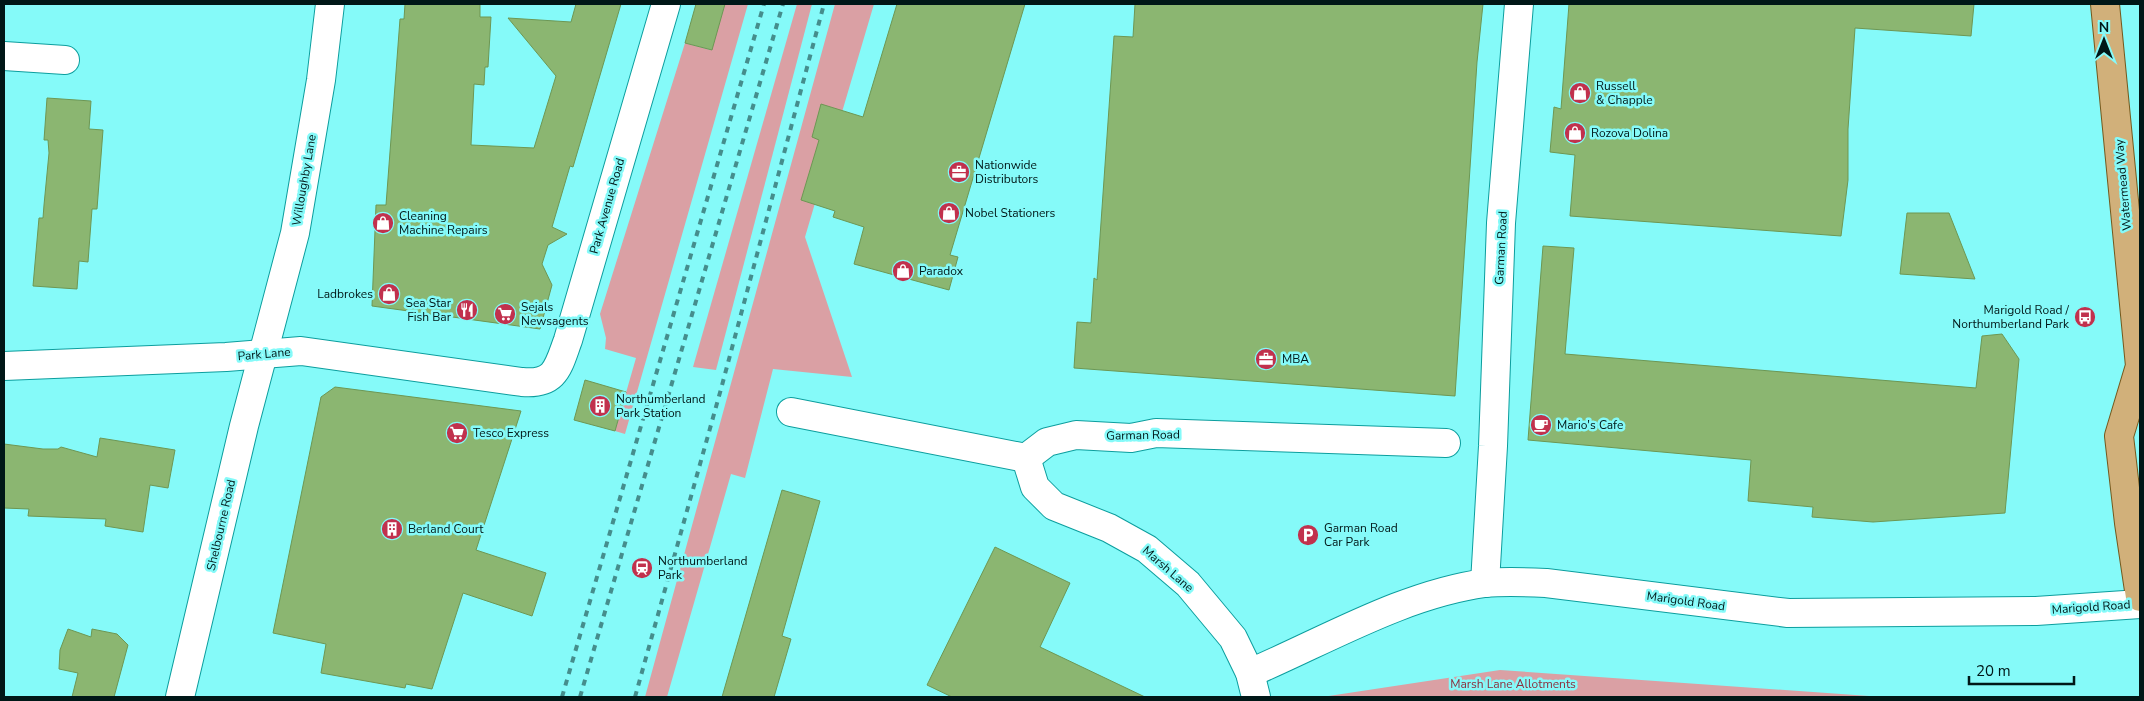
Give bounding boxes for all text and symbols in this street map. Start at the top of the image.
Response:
north arrow [2079,15,2129,65]
text: N [2099,18,2109,37]
place label: Russell & Chapple [1596,78,1653,108]
shop icon: Russell & Chapple [1568,81,1592,105]
shop icon: Rozova Dolina [1563,121,1587,145]
place label: Rozova Dolina [1591,125,1668,141]
street label: Willoughby Lane [288,133,320,227]
street label: Watermead Way [2111,138,2135,231]
street label: Park Avenue Road [586,156,628,256]
place label: Nationwide Distributors [975,157,1038,187]
office icon: Nationwide Distributors [947,160,971,184]
shop icon: Nobel Stationers [937,201,961,225]
place label: Nobel Stationers [965,205,1056,221]
place label: Cleaning Machine Repairs [399,208,488,238]
shop icon: Cleaning Machine Repairs [371,211,395,235]
street label: Garman Road [1491,211,1511,285]
shop icon: Paradox [891,259,915,283]
place label: Paradox [919,263,964,279]
shop icon: Ladbrokes [377,282,401,306]
place label: Ladbrokes [317,286,373,302]
place label: Sea Star Fish Bar [406,295,452,325]
restaurant icon: Sea Star Fish Bar [455,298,479,322]
place label: Sejals Newsagents [521,299,589,329]
supermarket icon: Sejals Newsagents [493,302,517,326]
place label: Marigold Road / Northumberland Park [1952,302,2070,332]
bus stop icon: Marigold Road / Northumberland Park [2073,305,2097,329]
street label: Park Lane [237,344,291,364]
office icon: MBA [1254,347,1278,371]
place label: MBA [1282,351,1309,367]
place label: Northumberland Park Station [616,391,706,421]
building icon: Northumberland Park Station [588,394,612,418]
cafe icon: Mario's Cafe [1529,413,1553,437]
place label: Mario's Cafe [1557,417,1623,433]
supermarket icon: Tesco Express [445,421,469,445]
place label: Tesco Express [473,425,549,441]
street label: Garman Road [1106,426,1180,444]
street label: Shelbourne Road [203,478,239,572]
building icon: Berland Court [380,517,404,541]
place label: Garman Road Car Park [1324,520,1398,550]
place label: Berland Court [408,521,484,537]
parking icon: Garman Road Car Park [1296,523,1320,547]
street label: Marsh Lane [1139,542,1197,596]
place label: Northumberland Park [658,553,748,583]
station icon: Northumberland Park [630,556,654,580]
street label: Marigold Road [1646,588,1726,614]
street label: Marigold Road [2051,596,2131,618]
scale bar [1969,654,2074,686]
text: 20 m [1976,661,2011,681]
park label: Marsh Lane Allotments [1450,676,1576,692]

